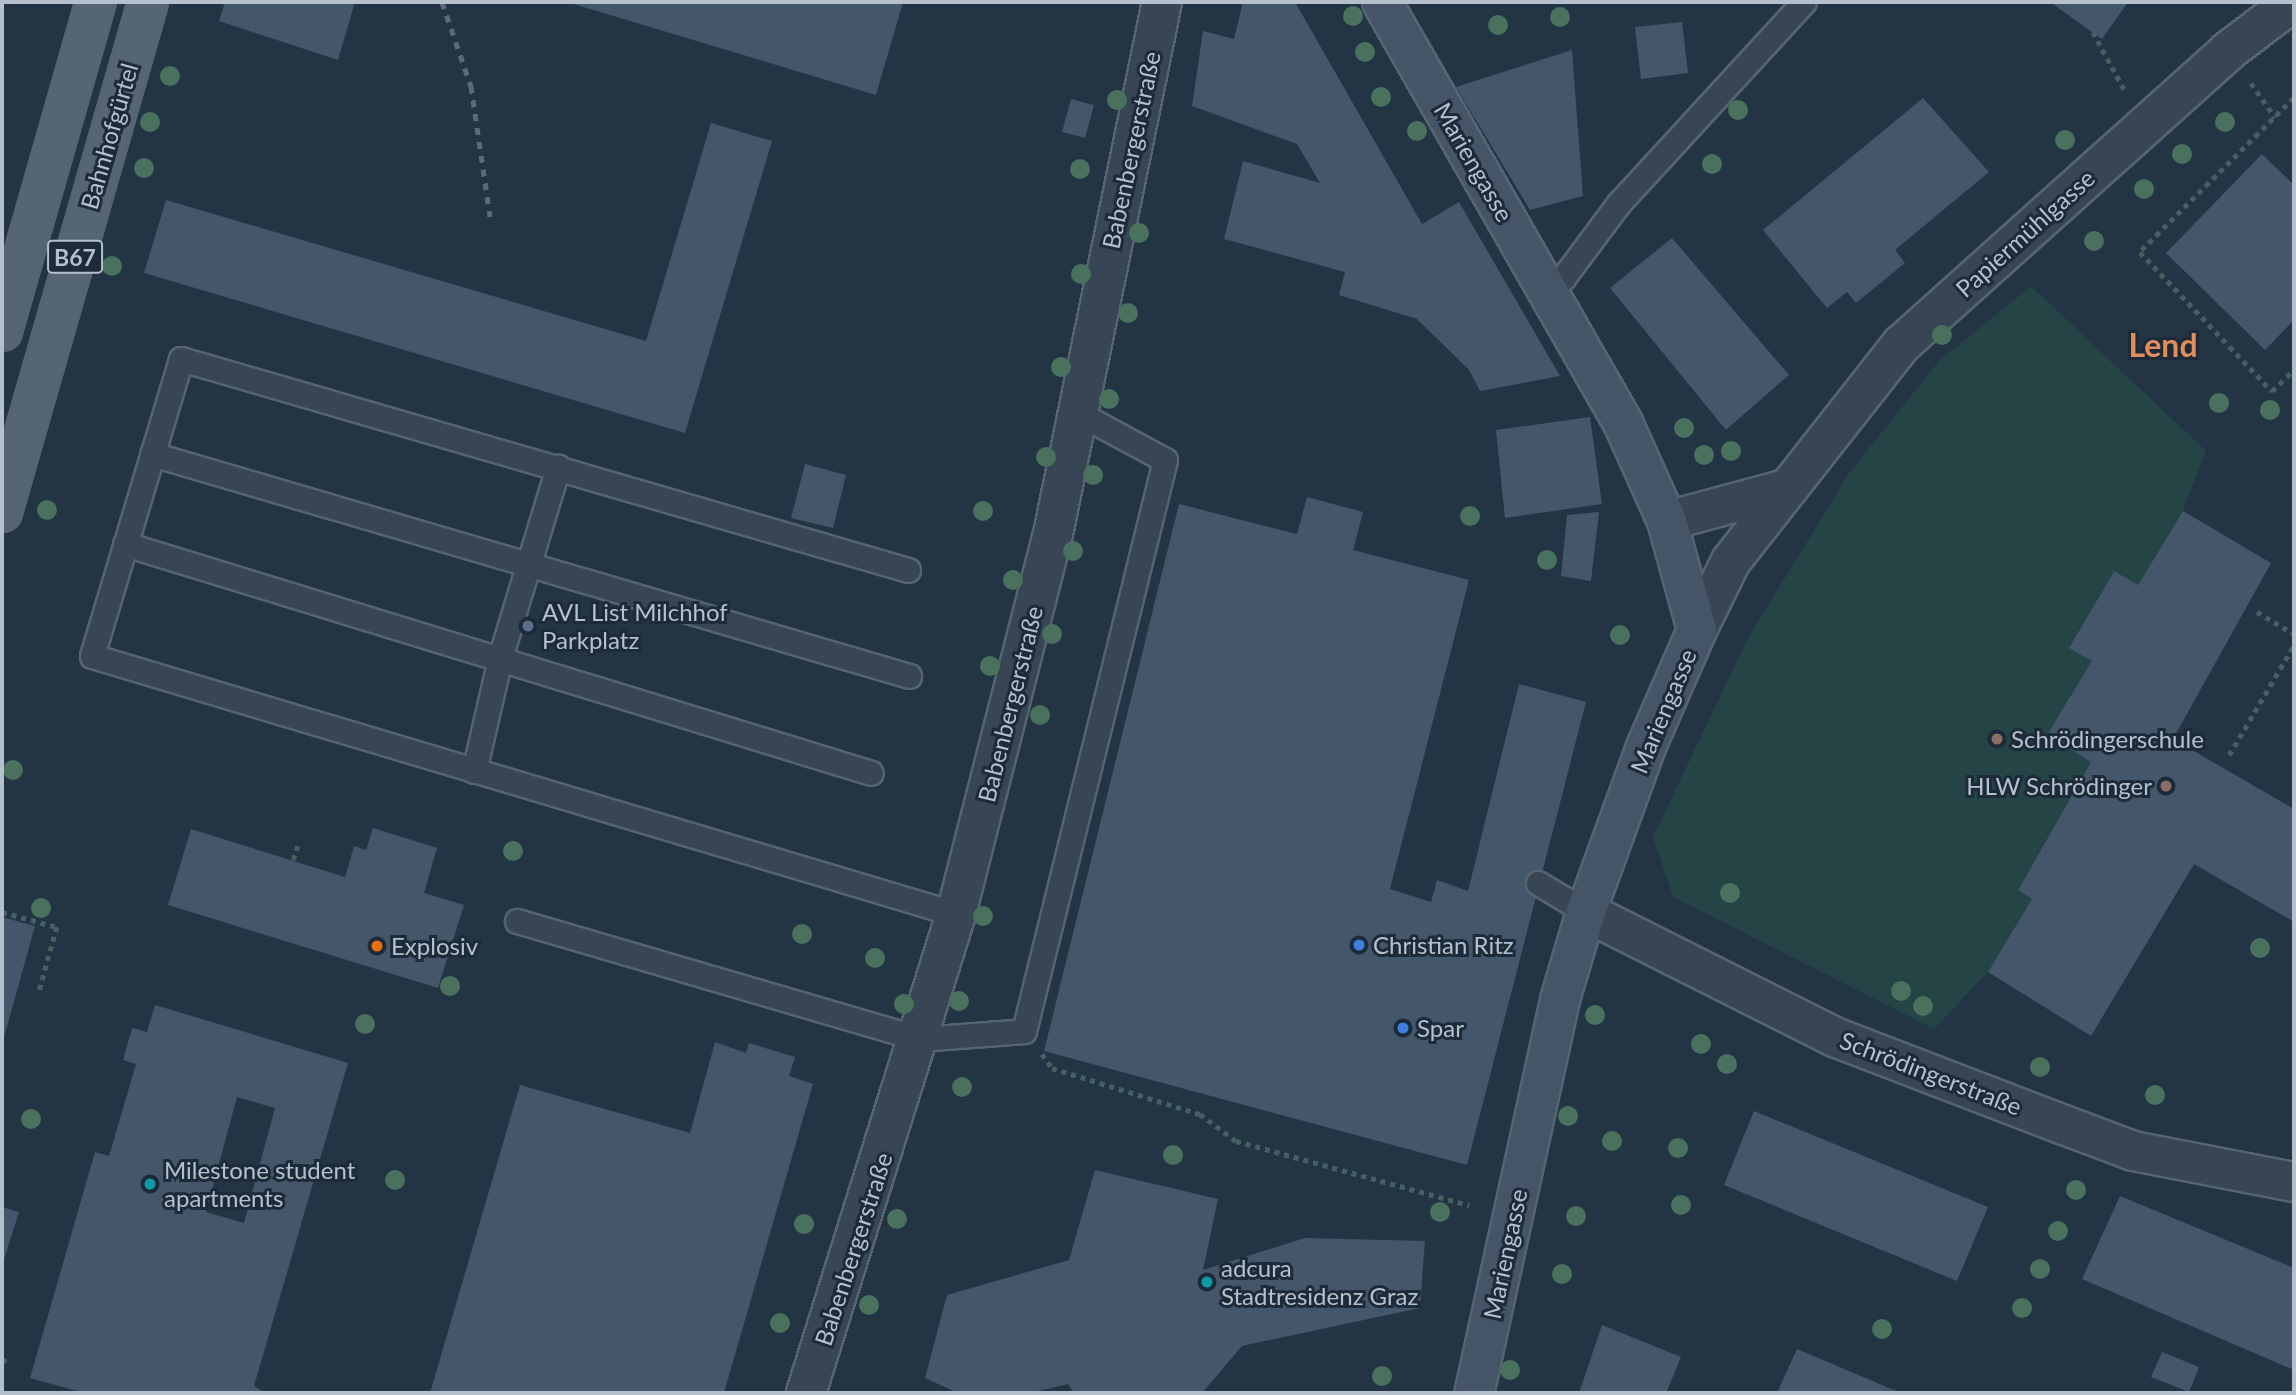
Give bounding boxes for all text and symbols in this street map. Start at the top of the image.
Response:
street label: Babenbergerstraße [1096,49,1166,251]
street label: Bahnhofgürtel [74,60,144,212]
street label: Mariengasse [1428,98,1520,226]
street label: Papiermühlgasse [1950,163,2100,303]
road number: B67 [47,238,103,276]
district label: Lend [2128,326,2198,364]
place label: AVL List Milchhof Parkplatz [542,598,728,654]
street label: Babenbergerstraße [972,603,1048,805]
marker: AVL List Milchhof Parkplatz [520,618,536,634]
street label: Mariengasse [1624,644,1702,778]
place label: Schrödingerschule [2011,725,2204,753]
marker: Schrödingerschule [1989,731,2005,747]
place label: HLW Schrödinger [1966,772,2152,800]
marker: HLW Schrödinger [2158,778,2174,794]
place label: Christian Ritz [1373,931,1514,959]
place label: Explosiv [391,932,478,960]
marker: Christian Ritz [1351,937,1367,953]
marker: Explosiv [369,938,385,954]
place label: Spar [1417,1014,1464,1042]
marker: Spar [1395,1020,1411,1036]
street label: Schrödingerstraße [1836,1025,2026,1121]
street label: Babenbergerstraße [808,1149,898,1349]
place label: Milestone student apartments [164,1156,355,1212]
marker: Milestone student apartments [142,1176,158,1192]
street label: Mariengasse [1477,1186,1533,1322]
place label: adcura Stadtresidenz Graz [1221,1254,1418,1310]
marker: adcura Stadtresidenz Graz [1199,1274,1215,1290]

